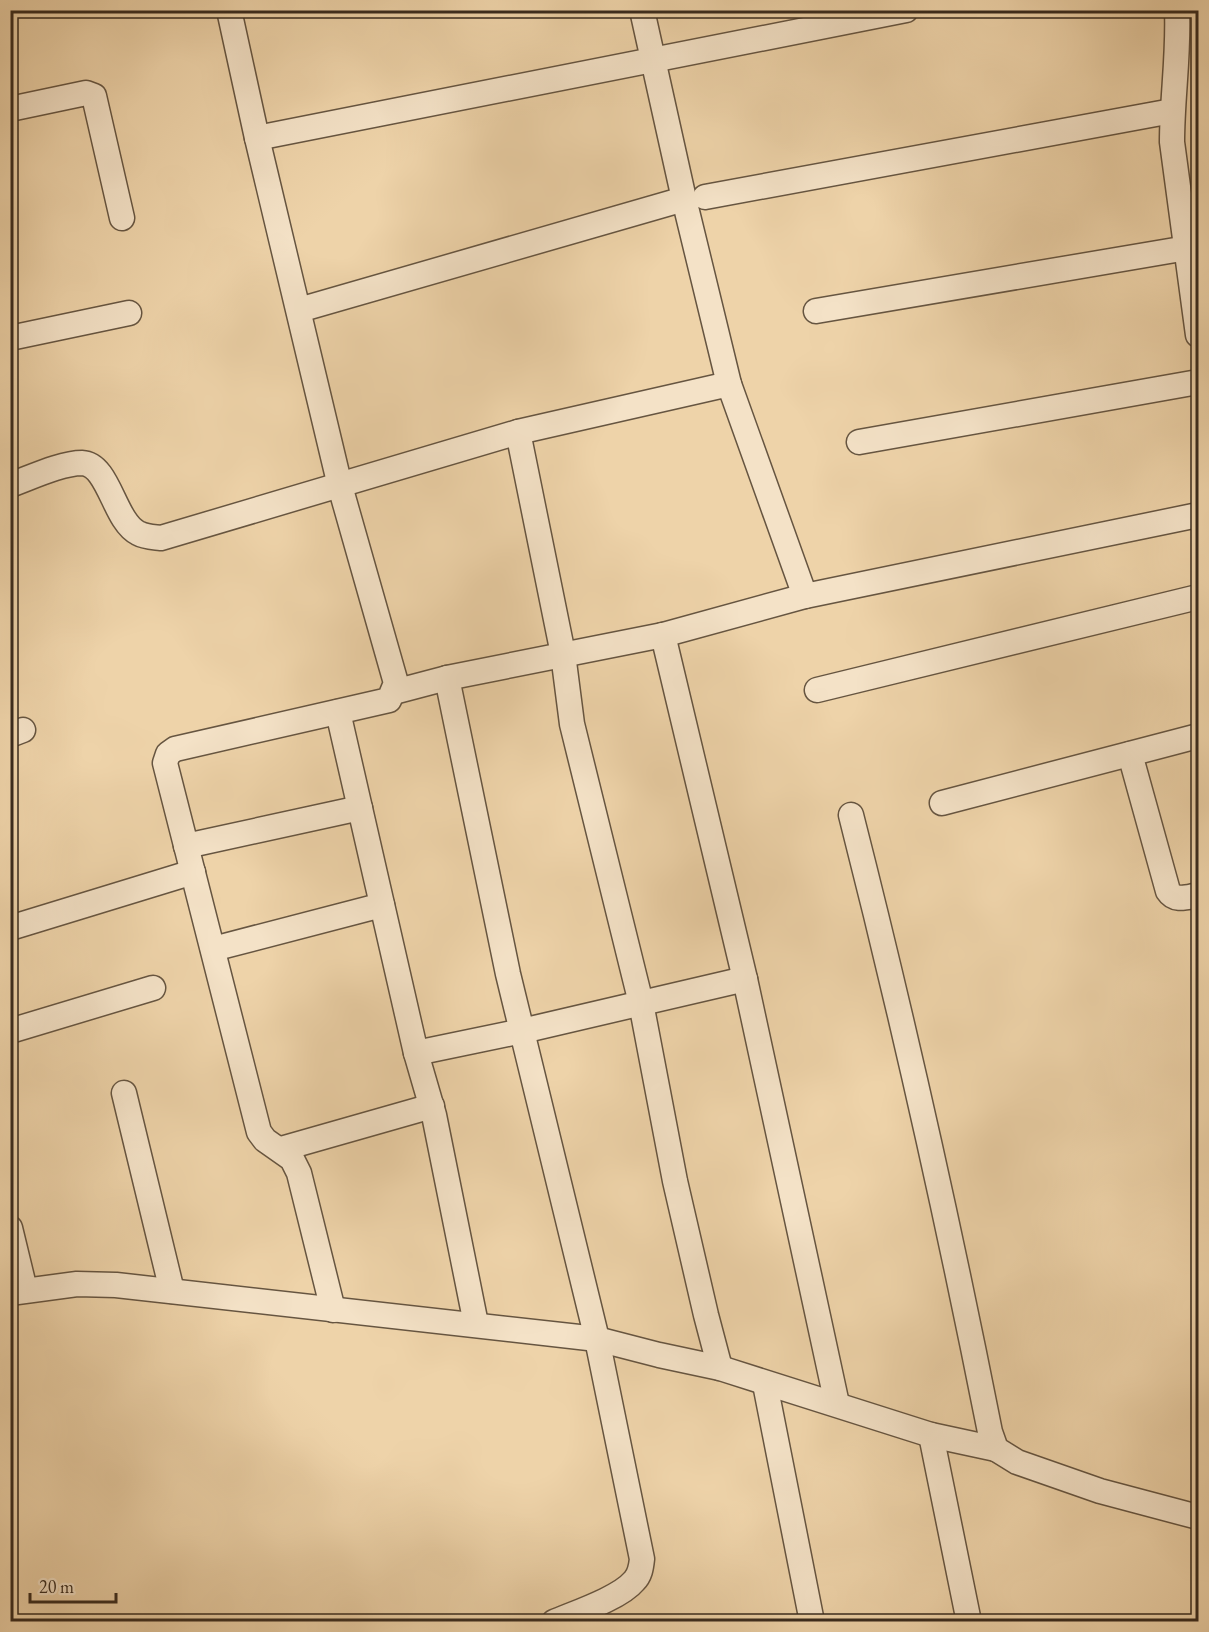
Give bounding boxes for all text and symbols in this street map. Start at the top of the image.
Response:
scale bar [30,1566,116,1604]
text: 20 m [39,1575,74,1598]

